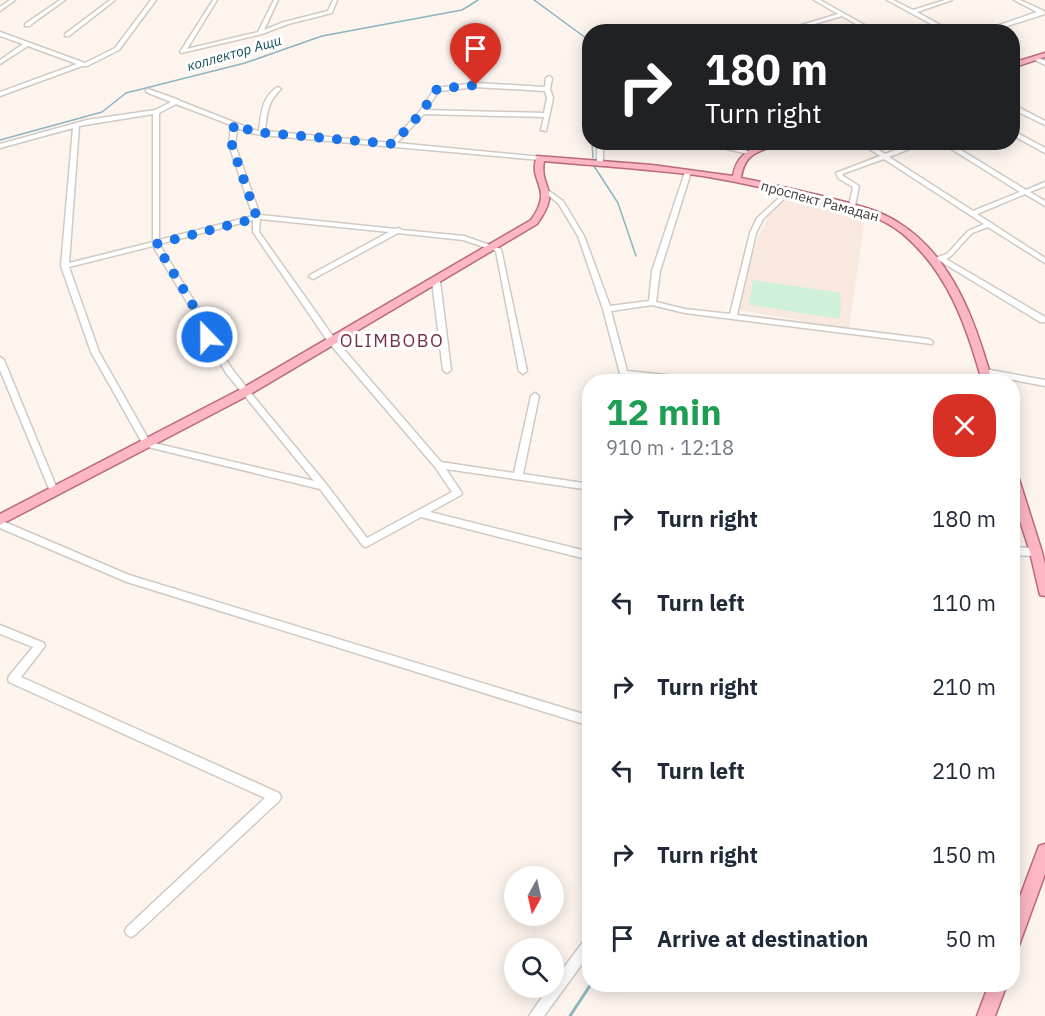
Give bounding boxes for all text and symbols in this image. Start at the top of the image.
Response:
pin [450,23,501,85]
water label: коллектор Ащи [185,31,283,75]
icon: arrive [459,32,492,65]
text: 180 m [705,42,828,97]
icon: right [606,48,684,126]
text: Turn right [705,95,822,130]
street label: проспект Рамадан [759,177,881,225]
position arrow [175,305,239,369]
district label: OLIMBOBO [340,329,444,352]
text: 12 min [606,388,722,435]
button: close [933,394,996,457]
text: 910 m · 12:18 [606,434,734,461]
icon: right [606,502,639,535]
text: Turn right [657,504,758,533]
text: 180 m [932,504,996,533]
icon: left [606,586,639,619]
text: Turn left [657,588,745,617]
text: 110 m [932,588,996,617]
icon: right [606,670,639,703]
text: Turn right [657,672,758,701]
text: 210 m [932,672,996,701]
icon: left [606,754,639,787]
text: Turn left [657,756,745,785]
text: 210 m [932,756,996,785]
icon: right [606,838,639,871]
text: Turn right [657,840,758,869]
text: 150 m [932,840,996,869]
north arrow [504,866,564,926]
map controls [504,866,564,998]
icon: arrive [606,922,639,955]
text: Arrive at destination [657,924,868,953]
text: 50 m [945,924,996,953]
button: search [504,938,564,998]

